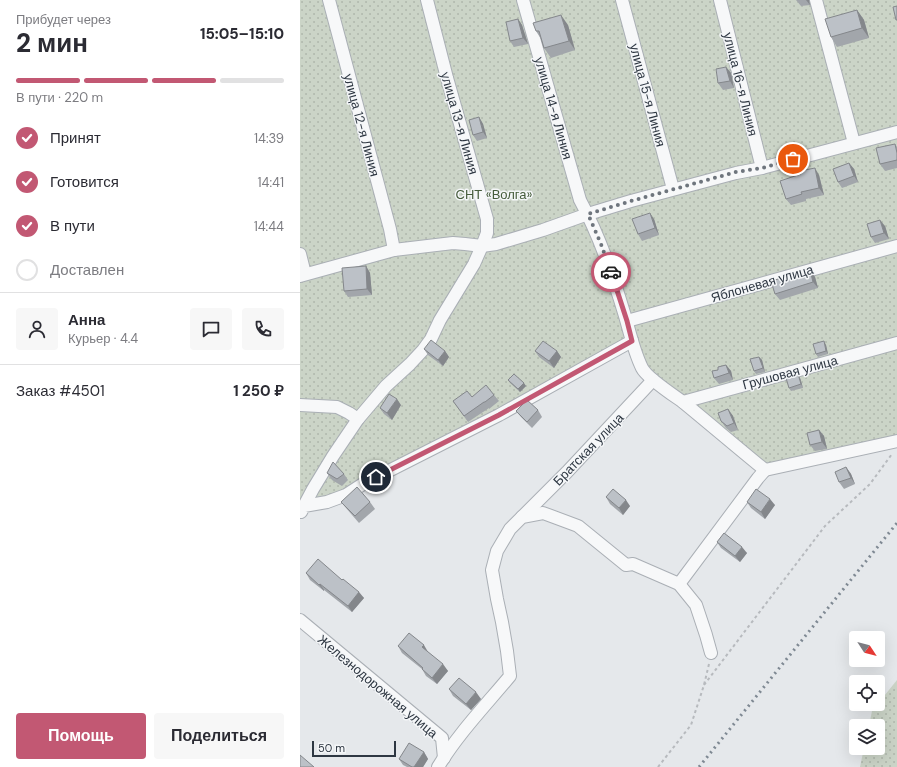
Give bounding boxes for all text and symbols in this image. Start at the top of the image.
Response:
text: Прибудет через [16,11,111,28]
text: 15:05–15:10 [200,24,284,44]
text: 2 мин [16,26,88,60]
street label: улица 16-я Линия [719,31,762,138]
street label: улица 15-я Линия [626,42,669,149]
street label: улица 14-я Линия [531,55,576,161]
street label: улица 13-я Линия [437,70,482,176]
street label: улица 12-я Линия [340,72,383,178]
text: В пути · 220 m [16,89,103,106]
icon: check [16,127,38,149]
text: Принят [50,128,101,148]
text: 14:39 [254,130,284,147]
pin [776,142,810,176]
icon: bag [782,148,804,170]
icon: check [16,171,38,193]
text: Готовится [50,172,119,192]
text: 14:41 [257,174,284,191]
park label: СНТ «Волга» [456,186,533,203]
icon: check [16,215,38,237]
text: В пути [50,216,95,236]
text: 14:44 [254,218,284,235]
courier [591,252,631,292]
text: Доставлен [50,260,124,280]
icon: car [600,261,622,283]
street label: Яблоневая улица [709,261,816,306]
button: person [16,308,58,350]
button: chat [190,308,232,350]
button: phone [242,308,284,350]
text: Анна [68,310,105,330]
text: Курьер · 4.4 [68,330,138,347]
street label: Грушовая улица [741,351,840,393]
text: Заказ #4501 [16,381,105,401]
text: 1 250 ₽ [233,381,284,401]
street label: Братская улица [549,409,628,489]
pin [359,460,393,494]
icon: home [365,466,387,488]
street label: Железнодорожная улица [314,631,442,742]
north arrow [849,631,885,667]
map controls [849,631,885,755]
button: locate [849,675,885,711]
button: Помощь [16,713,146,759]
button: Поделиться [154,713,284,759]
button: layers [849,719,885,755]
scale bar [312,739,396,758]
text: 50 m [318,741,345,755]

